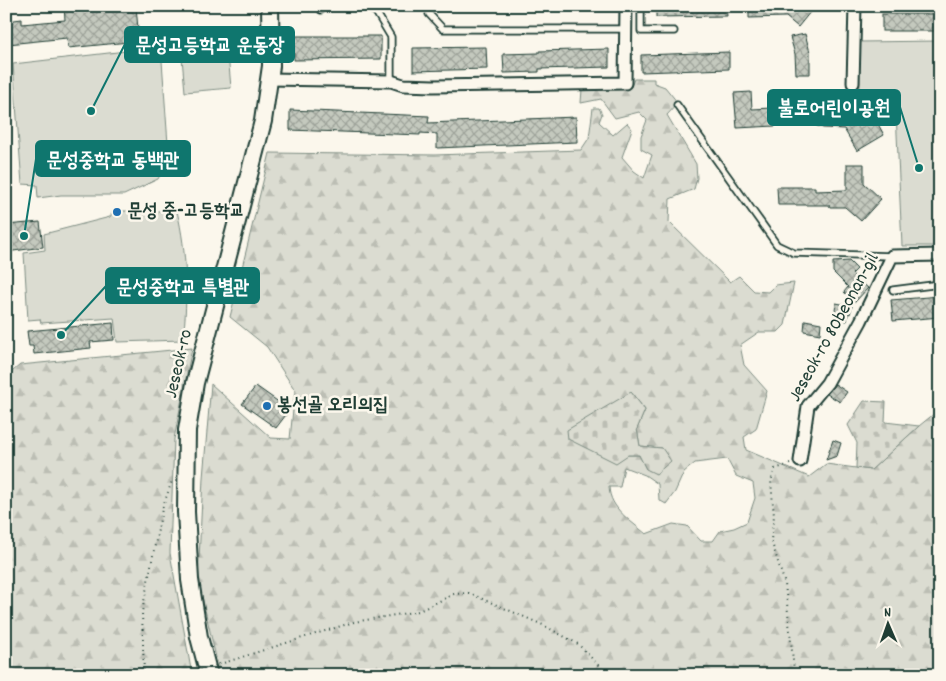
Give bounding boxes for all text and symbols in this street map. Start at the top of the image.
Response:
callout: 문성고등학교 운동장 [125,27,294,62]
text: 문성고등학교 운동장 [135,33,285,61]
callout: 불로어린이공원 [768,90,900,125]
text: 불로어린이공원 [778,96,890,124]
callout: 문성중학교 동백관 [36,141,190,176]
text: 문성중학교 동백관 [46,148,180,176]
place label: 문성 중-고등학교 [127,199,245,226]
marker: 문성 중-고등학교 [111,206,123,218]
street label: Jeseok-ro 80beonan-gil [783,248,887,407]
callout: 문성중학교 특별관 [106,268,259,303]
text: 문성중학교 특별관 [116,275,250,303]
street label: Jeseok-ro [159,327,201,401]
place label: 봉선골 오리의집 [277,393,388,420]
marker: 봉선골 오리의집 [261,400,273,412]
north arrow [864,598,914,648]
text: N [884,603,892,623]

